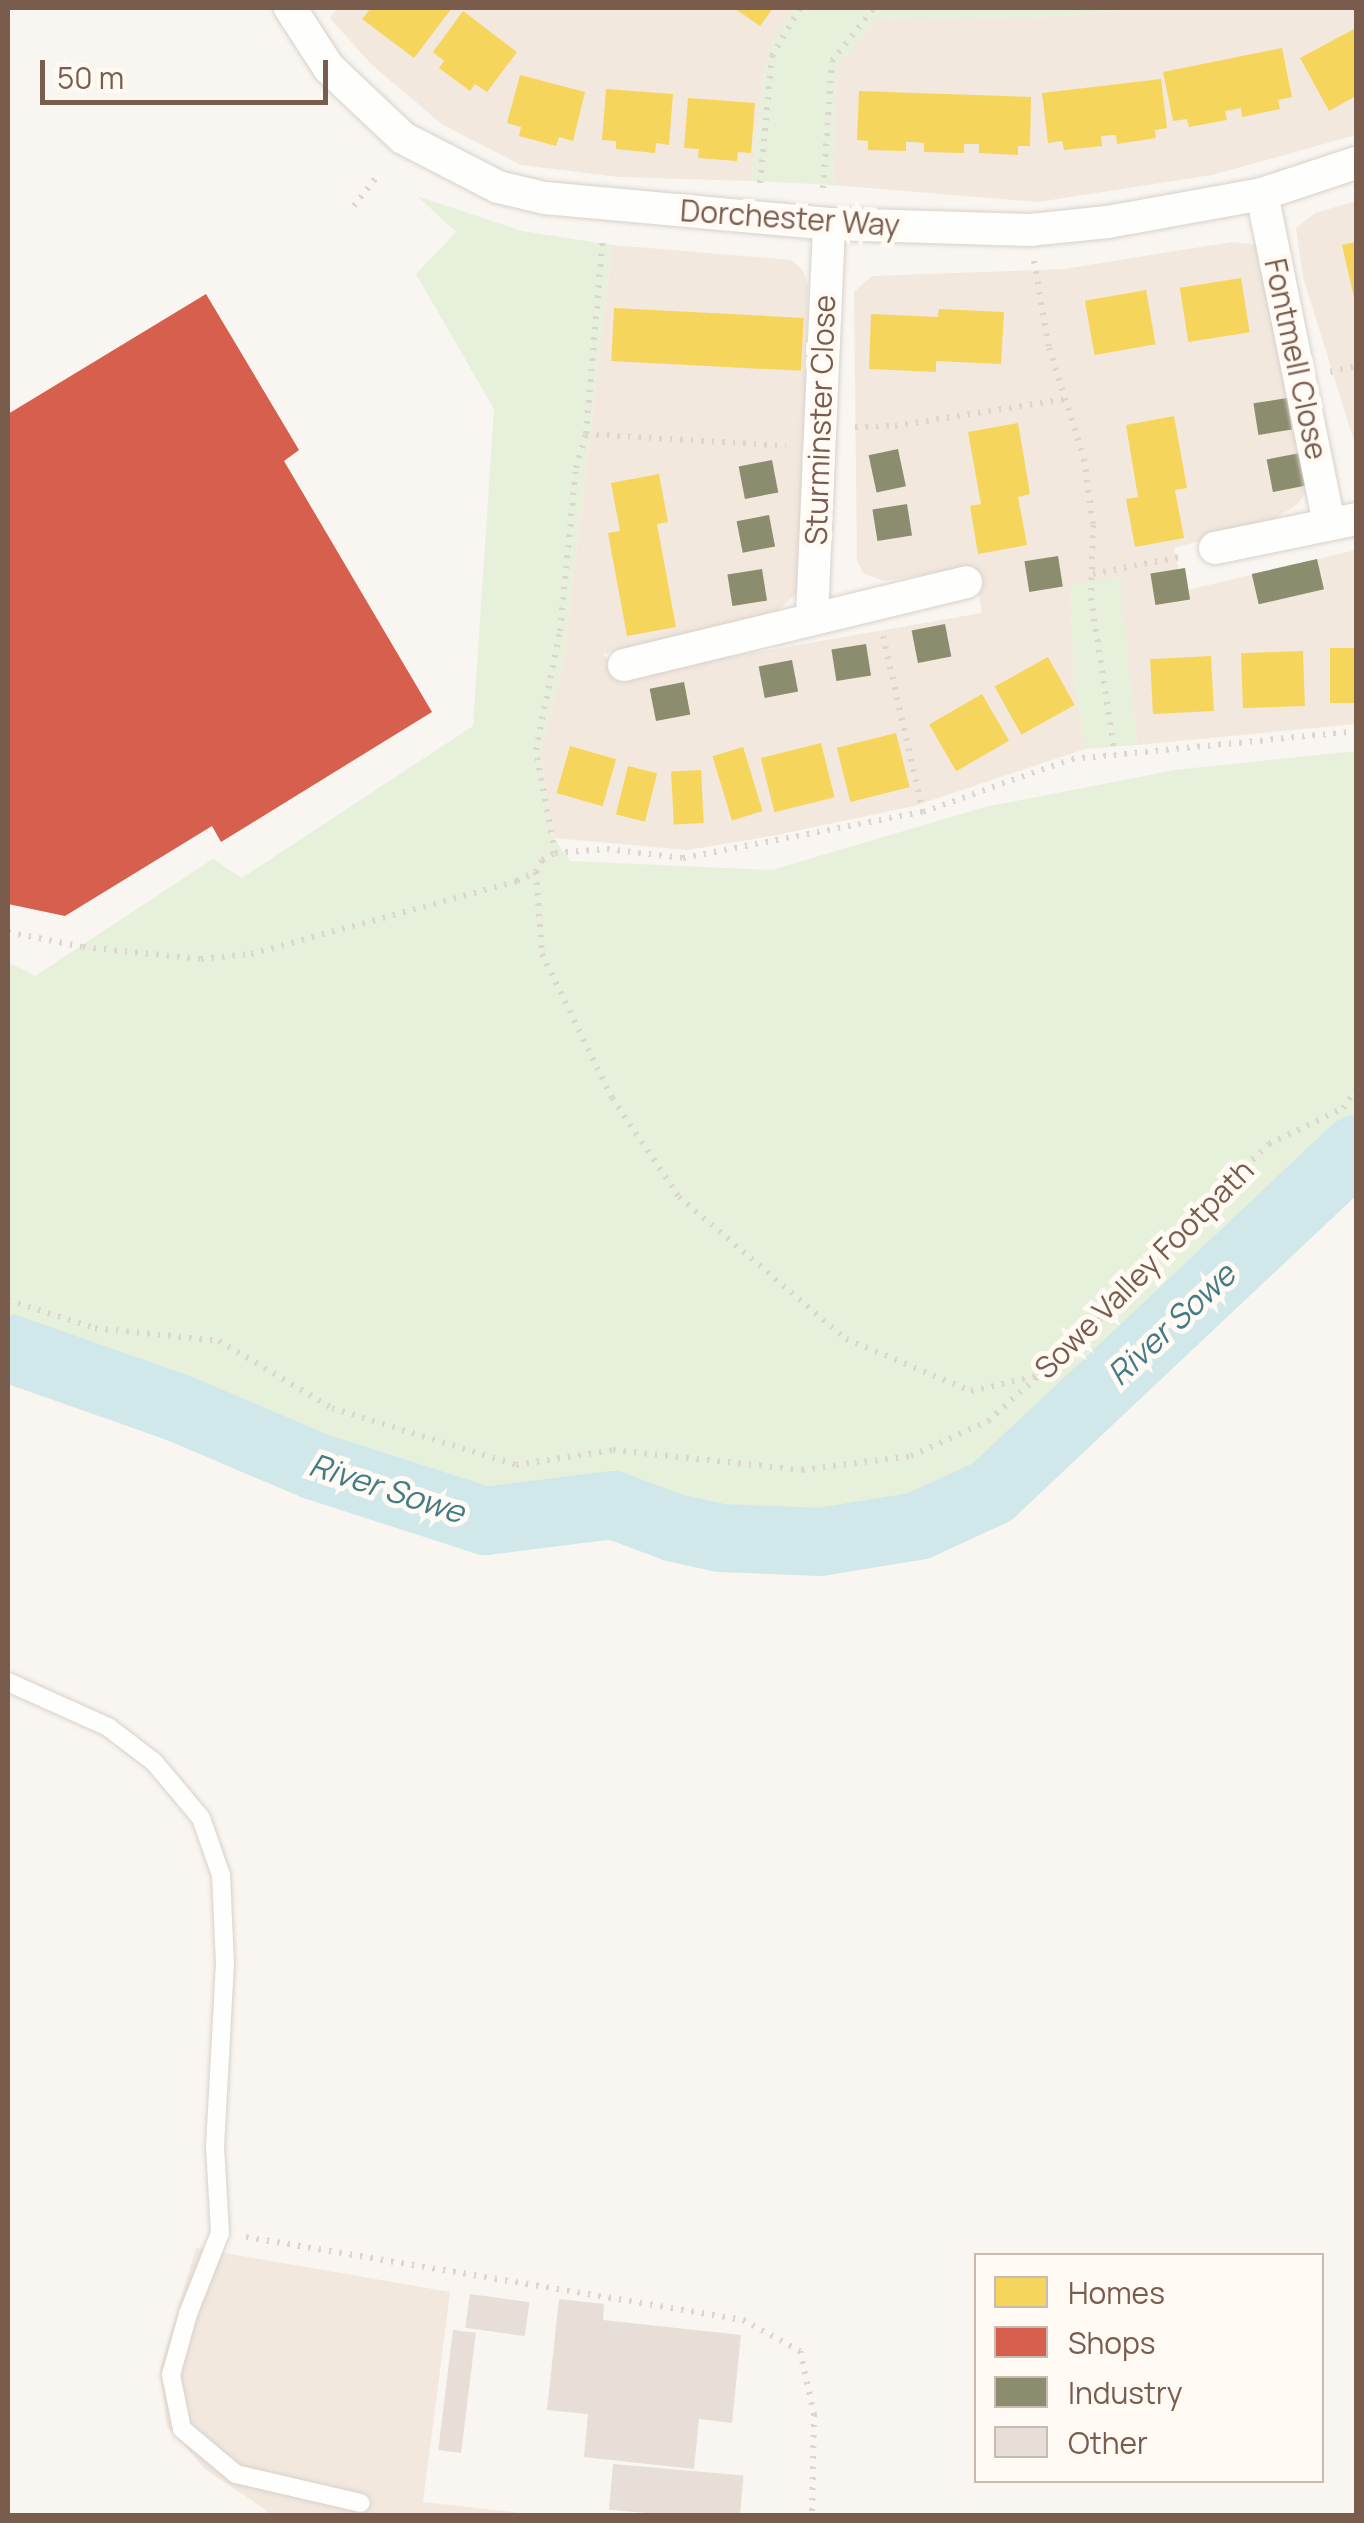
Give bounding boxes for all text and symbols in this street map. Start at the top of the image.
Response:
scale bar [45,40,332,102]
text: 50 m [57,57,124,98]
street label: Dorchester Way [679,192,901,244]
street label: Fontmell Close [1257,255,1335,463]
street label: Sturminster Close [798,294,842,546]
street label: Sowe Valley Footpath [1027,1152,1261,1386]
water label: River Sowe [1099,1255,1243,1393]
water label: River Sowe [305,1445,469,1531]
legend [974,2253,1324,2483]
text: Homes [1068,2272,1165,2313]
text: Shops [1068,2322,1155,2363]
text: Industry [1068,2372,1183,2413]
text: Other [1068,2422,1148,2463]

